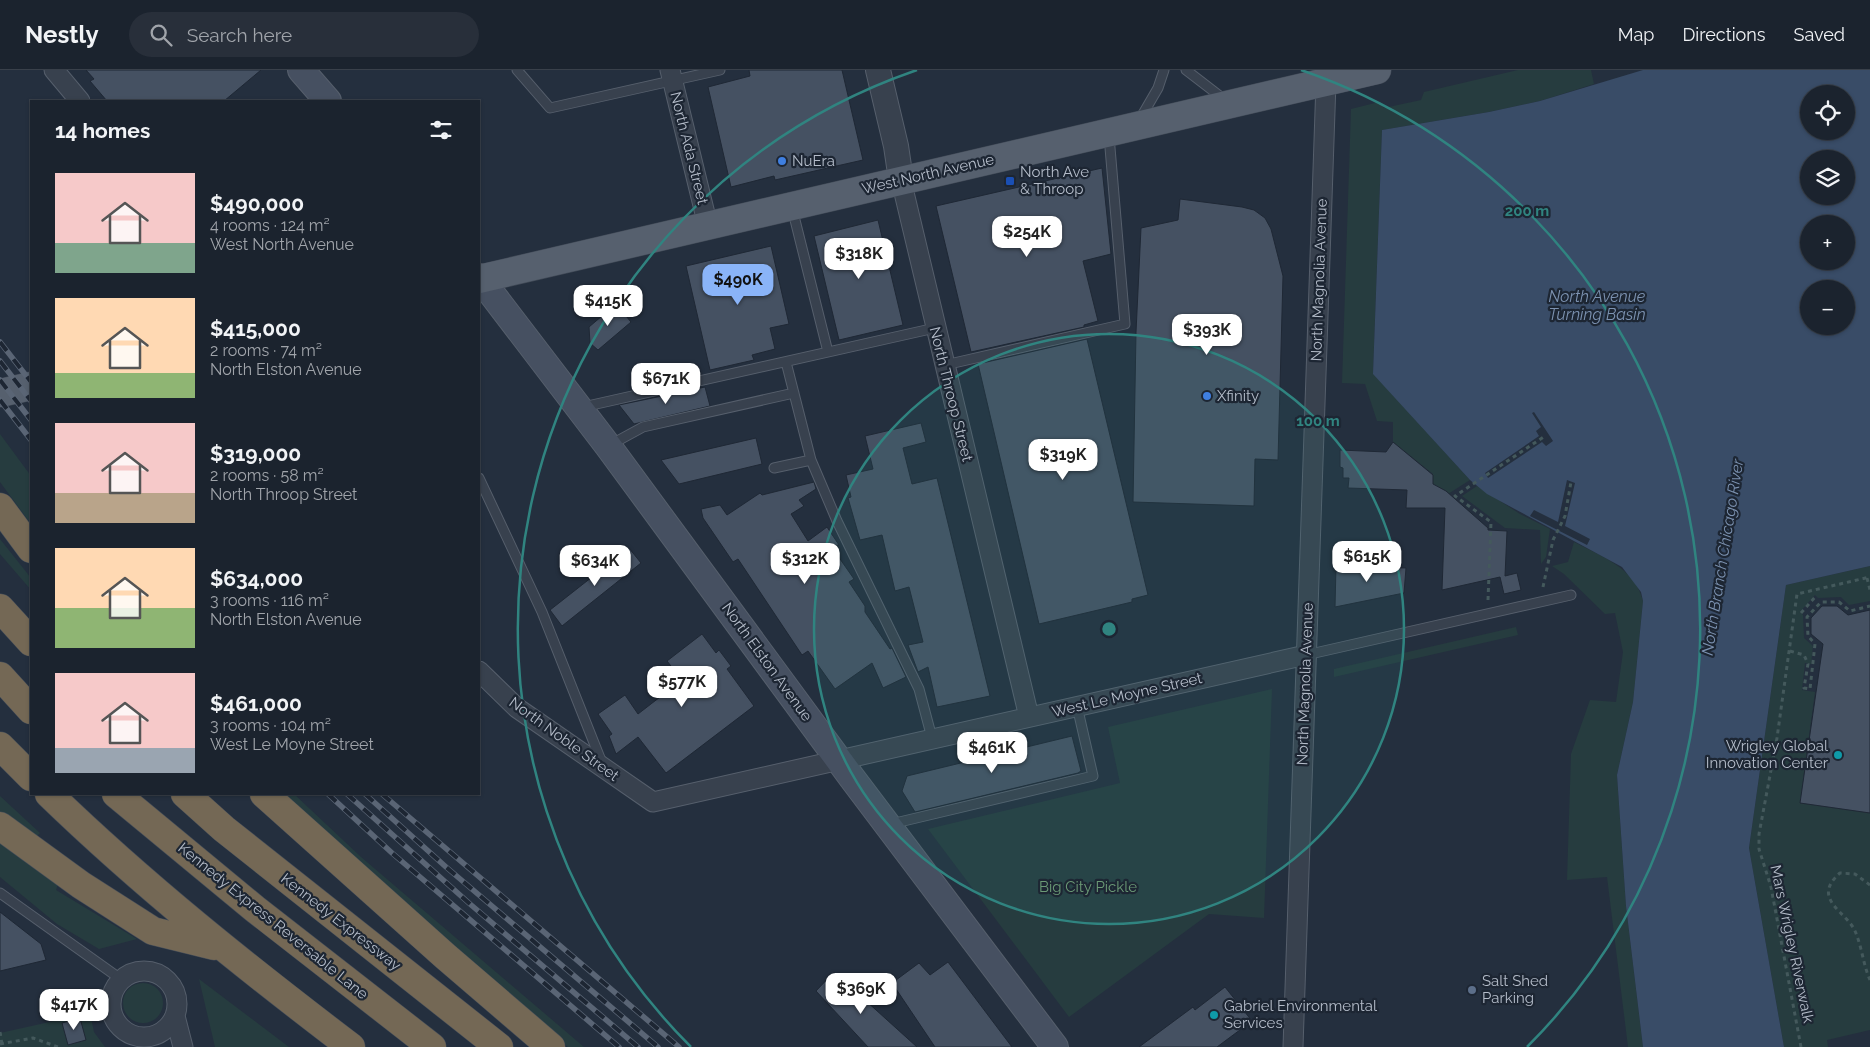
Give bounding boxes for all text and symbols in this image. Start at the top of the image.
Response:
search box [129,12,479,57]
text: Nestly [25,20,99,49]
icon: search [147,21,175,49]
text: Search here [187,24,292,46]
text: Map [1618,24,1654,45]
text: Directions [1682,24,1766,45]
text: Saved [1794,24,1845,45]
map controls [1800,85,1855,335]
button: locate [1800,85,1855,140]
street label: North Ada Street [666,90,712,206]
icon: filters [427,116,455,144]
text: 14 homes [55,118,150,143]
street label: West North Avenue [860,150,996,198]
button: layers [1800,150,1855,205]
place label: NuEra [792,152,835,170]
marker: NuEra [776,155,788,167]
place label: North Ave & Throop [1020,163,1089,198]
marker: North Ave & Throop [1004,175,1016,187]
text: $490,000 [210,191,304,216]
icon: home [95,193,155,253]
street label: North Magnolia Avenue [1307,198,1331,362]
text: 200 m [1505,202,1549,220]
button: + [1800,215,1855,270]
text: 4 rooms · 124 m² [210,216,330,235]
pin: $254K [992,216,1062,258]
text: $254K [1003,222,1051,241]
text: West North Avenue [210,235,354,254]
pin: $318K [824,238,894,280]
text: $318K [835,244,883,263]
pin: $490K [703,264,773,306]
text: $490K [713,270,763,289]
button: − [1800,280,1855,335]
pin: $415K [573,284,643,327]
water label: North Avenue Turning Basin [1548,287,1646,324]
text: $415K [585,291,631,310]
pin: $393K [1172,314,1242,356]
text: $415,000 [210,316,301,341]
icon: home [95,318,155,378]
text: $393K [1183,320,1231,339]
street label: North Throop Street [926,325,976,463]
text: 2 rooms · 74 m² [210,341,322,360]
text: North Elston Avenue [210,360,362,379]
pin: $671K [631,362,701,405]
text: $671K [642,369,690,388]
place label: Xfinity [1217,387,1259,405]
marker: Xfinity [1201,390,1213,402]
text: 100 m [1296,412,1340,430]
pin: $319K [1028,438,1098,481]
text: $319,000 [210,441,301,466]
icon: home [95,443,155,503]
text: $319K [1039,445,1087,464]
water label: North Branch Chicago River [1698,457,1747,657]
text: 2 rooms · 58 m² [210,466,324,485]
text: North Throop Street [210,485,357,504]
pin: $615K [1332,540,1402,583]
pin: $312K [770,542,840,585]
pin: $634K [560,544,630,587]
text: $615K [1343,547,1391,566]
text: $312K [782,549,828,568]
text: $634K [571,551,619,570]
text: $634,000 [210,566,303,591]
icon: home [95,568,155,628]
text: 3 rooms · 116 m² [210,591,329,610]
street label: North Elston Avenue [718,599,816,725]
street label: North Magnolia Avenue [1293,602,1317,766]
text: North Elston Avenue [210,610,362,629]
centre of rings [1100,620,1118,638]
pin: $577K [647,666,717,708]
street label: West Le Moyne Street [1050,669,1204,721]
text: $577K [658,672,706,691]
text: $461,000 [210,691,302,716]
icon: home [95,693,155,753]
street label: North Noble Street [506,693,622,785]
text: 3 rooms · 104 m² [210,716,331,735]
pin: $461K [957,732,1027,774]
text: West Le Moyne Street [210,735,374,754]
place label: Wrigley Global Innovation Center [1706,737,1829,772]
text: $461K [968,738,1016,757]
marker: Wrigley Global Innovation Center [1832,749,1844,761]
street label: Kennedy Express Reversable Lane [174,839,372,1003]
street label: Mars Wrigley Riverwalk [1766,863,1818,1025]
street label: Kennedy Expressway [277,870,405,974]
park label: Big City Pickle [1039,878,1137,896]
pin: $369K [826,972,896,1015]
place label: Salt Shed Parking [1482,972,1548,1007]
text: $369K [837,979,885,998]
marker: Salt Shed Parking [1466,984,1478,996]
pin: $417K [39,988,109,1031]
text: $417K [51,995,97,1014]
place label: Gabriel Environmental Services [1224,997,1378,1032]
marker: Gabriel Environmental Services [1208,1009,1220,1021]

